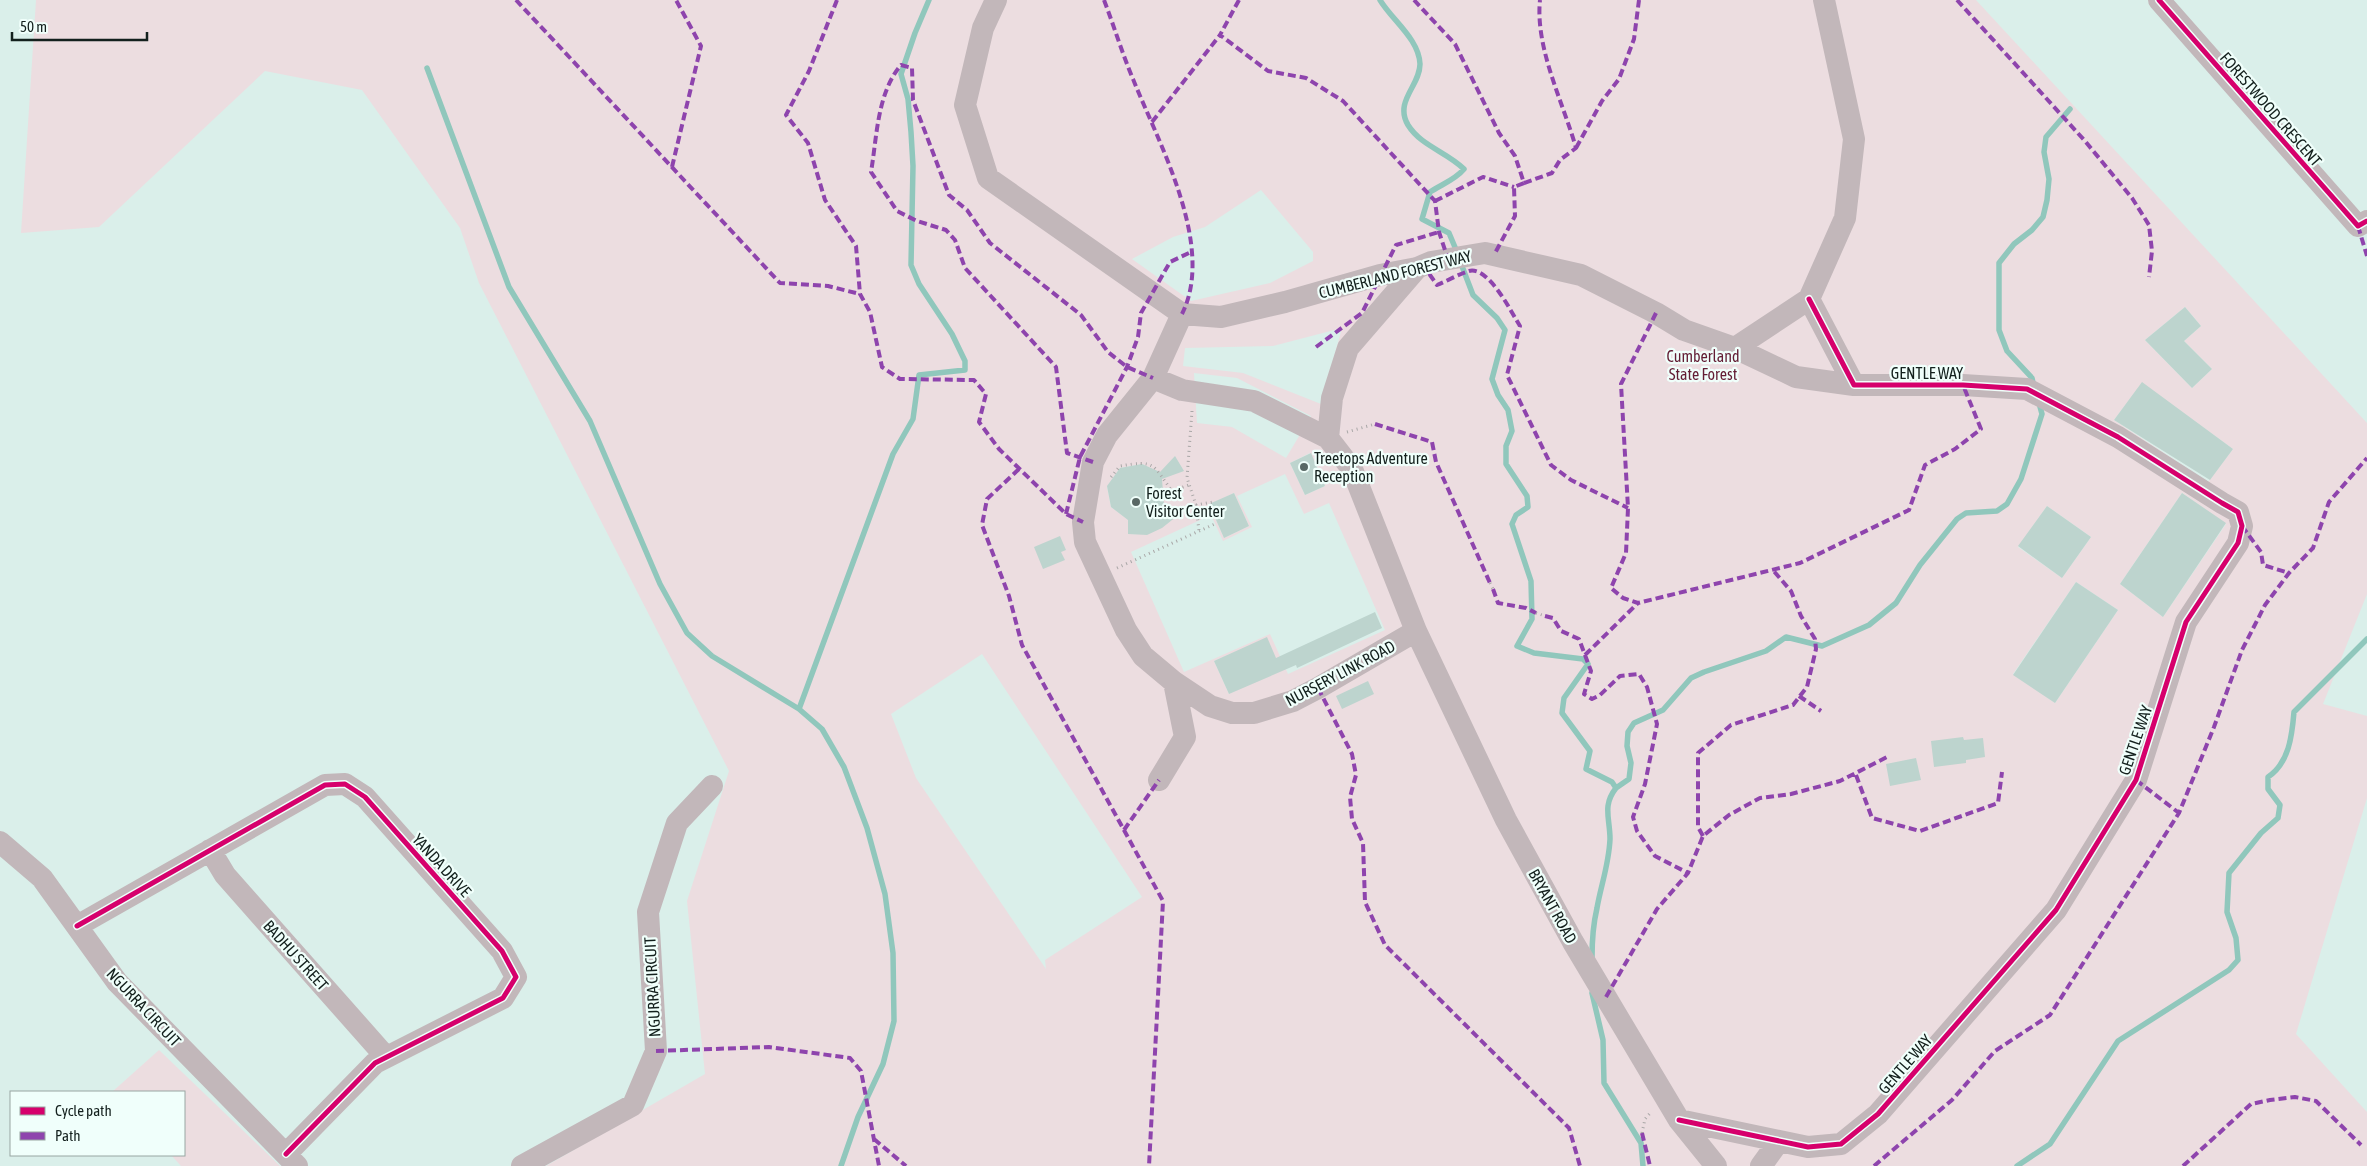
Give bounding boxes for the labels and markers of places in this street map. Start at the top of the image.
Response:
place label: Treetops Adventure Reception [1314,449,1428,486]
marker: Treetops Adventure Reception [1298,461,1310,473]
place label: Forest Visitor Center [1146,484,1225,520]
marker: Forest Visitor Center [1130,496,1142,508]

